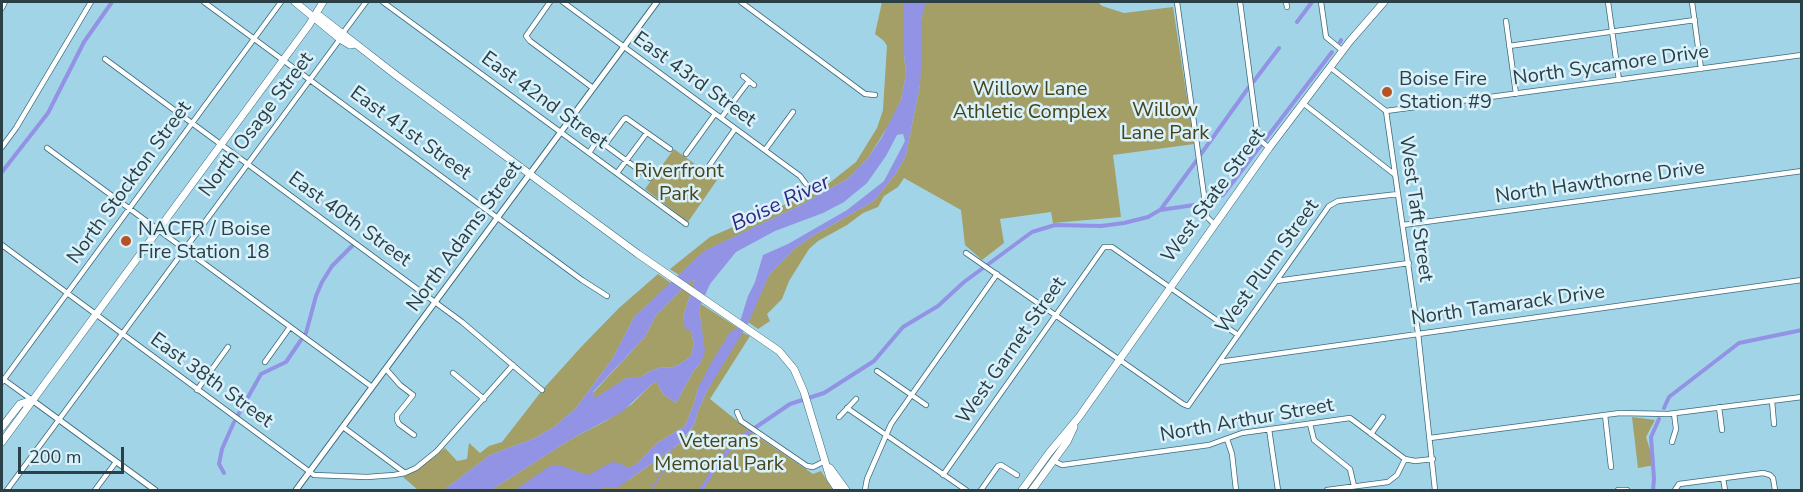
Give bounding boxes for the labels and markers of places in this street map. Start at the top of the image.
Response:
place label: Boise Fire Station #9 [1399,68,1492,115]
marker: Boise Fire Station #9 [1380,85,1394,99]
place label: NACFR / Boise Fire Station 18 [138,218,270,265]
marker: NACFR / Boise Fire Station 18 [119,234,133,248]

